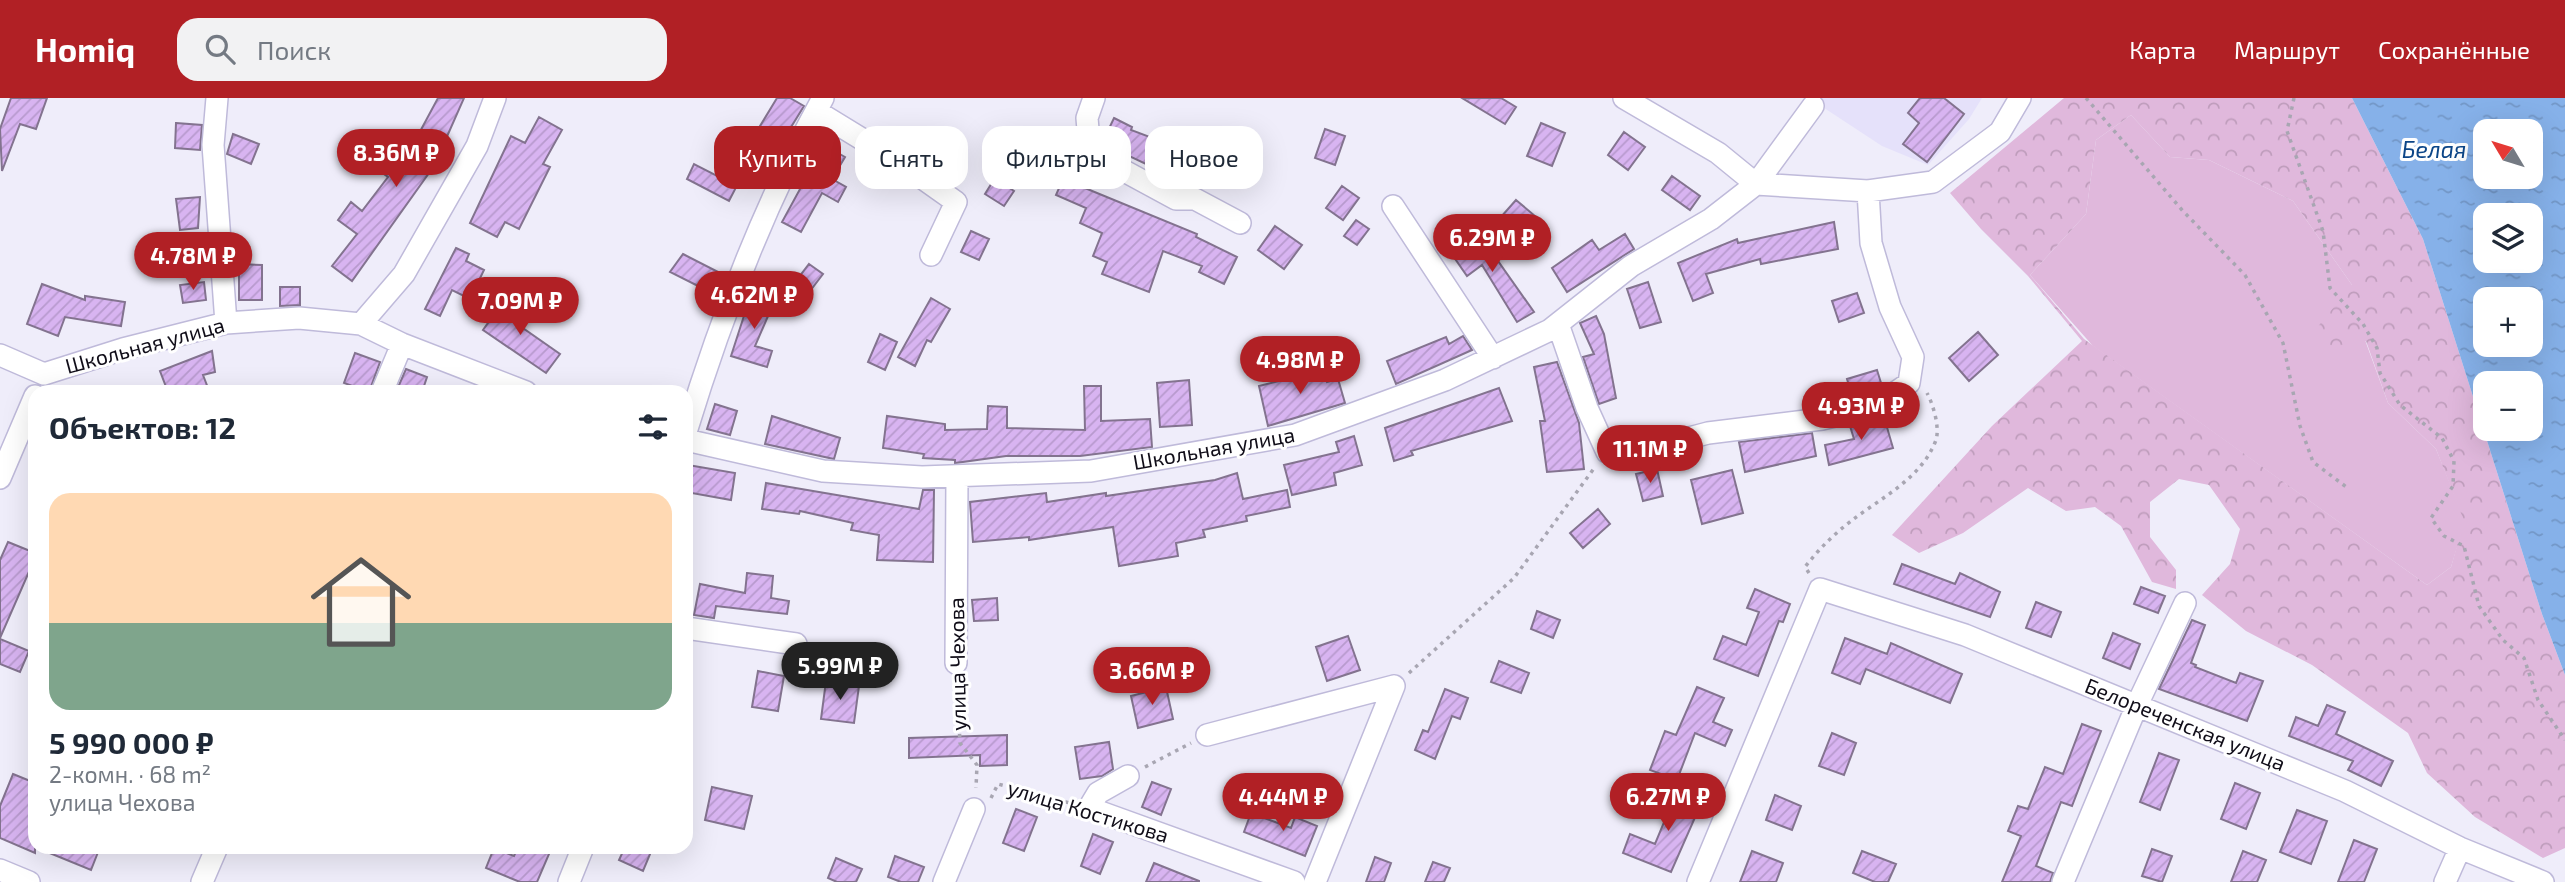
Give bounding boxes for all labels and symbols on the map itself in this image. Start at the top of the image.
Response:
north arrow [2473,119,2543,189]
pin: 8.36M ₽ [331,130,461,189]
water label: Белая [2402,135,2466,163]
pin: 6.29M ₽ [1427,214,1557,274]
pin: 4.78M ₽ [128,232,258,292]
pin: 4.62M ₽ [689,272,819,331]
pin: 7.09M ₽ [455,278,585,337]
street label: Школьная улица [62,311,227,379]
pin: 4.98M ₽ [1235,336,1365,396]
pin: 4.93M ₽ [1796,382,1926,442]
street label: Школьная улица [1131,421,1297,475]
pin: 11.1M ₽ [1585,426,1715,485]
street label: улица Чехова [943,597,971,731]
pin: 5.99M ₽ [775,642,905,702]
pin: 3.66M ₽ [1087,648,1217,707]
street label: Белореченская улица [2081,672,2289,776]
street label: улица Костикова [1005,774,1172,848]
pin: 4.44M ₽ [1218,774,1348,833]
pin: 6.27M ₽ [1603,774,1733,833]

